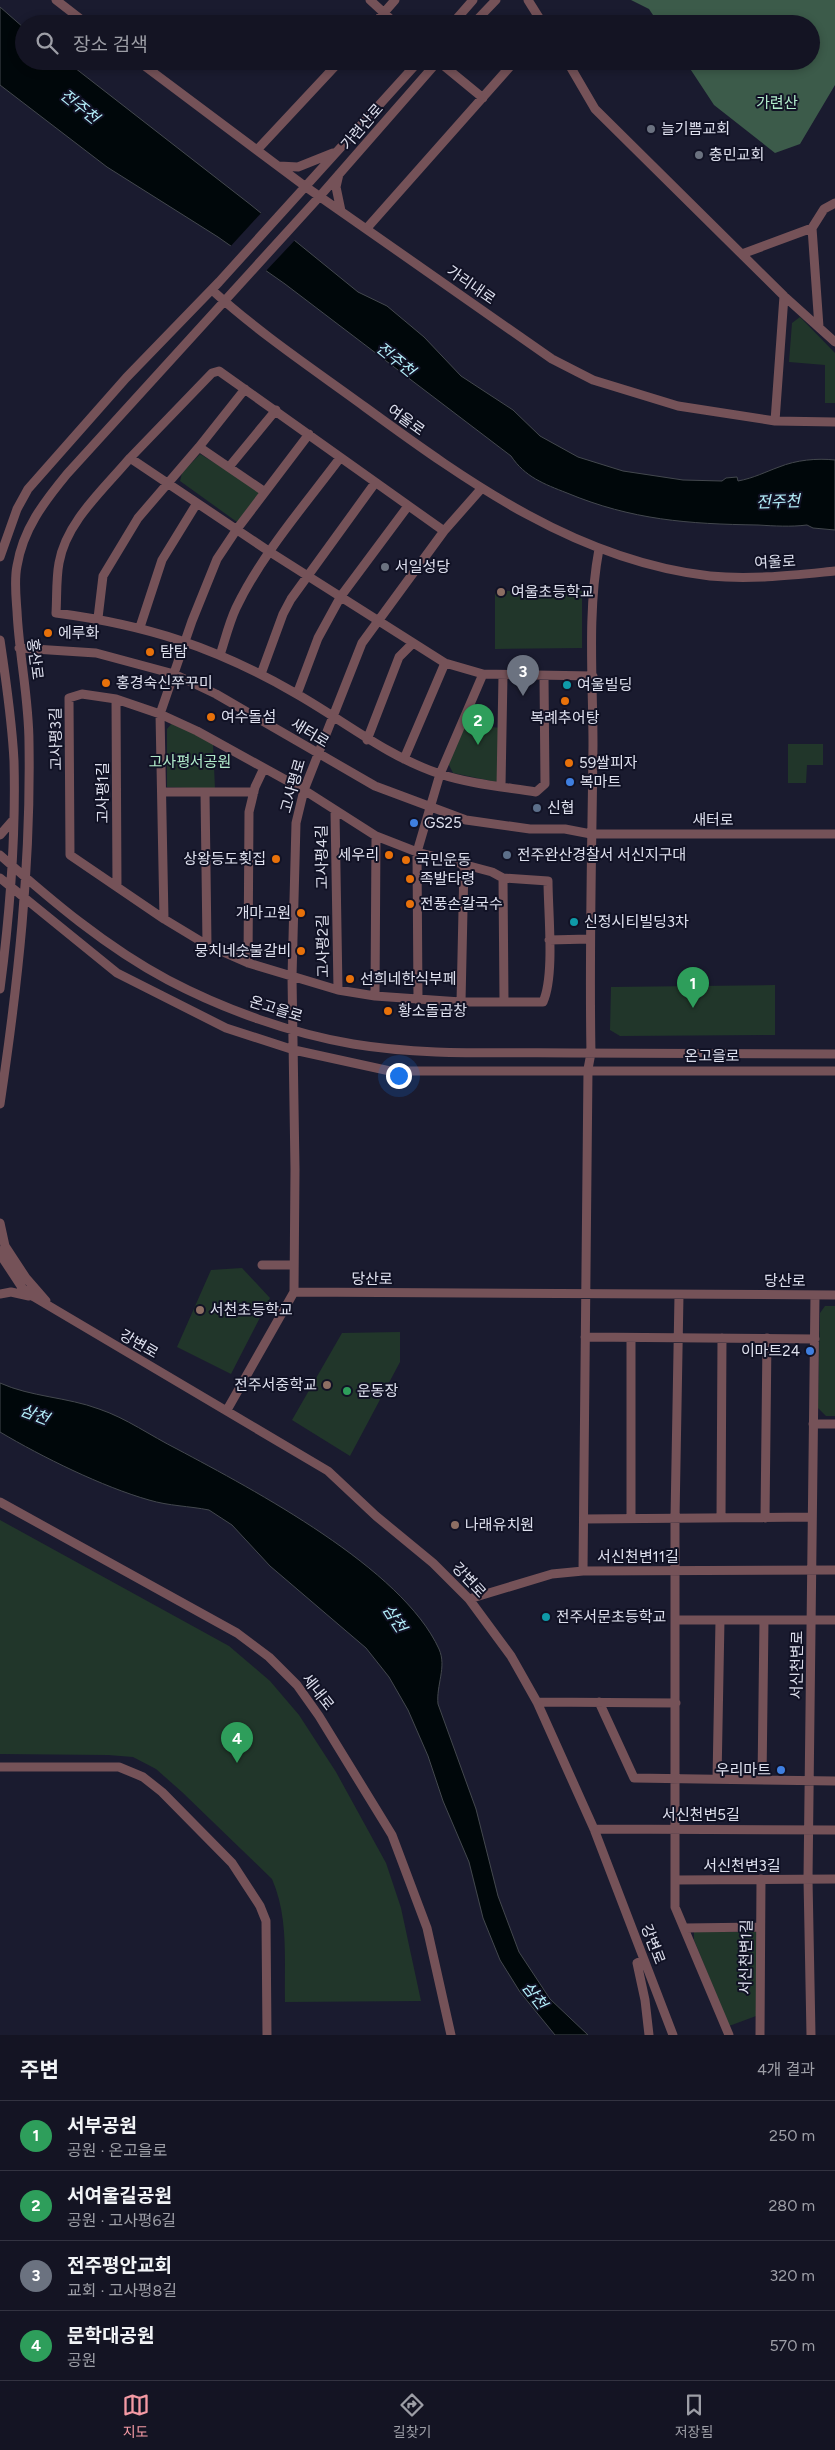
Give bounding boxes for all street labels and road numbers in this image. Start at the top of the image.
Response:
street label: 가련산로 [337,100,387,154]
street label: 가리내로 [443,262,499,308]
street label: 여울로 [384,401,428,439]
street label: 여울로 [754,552,796,572]
street label: 홍산로 [24,637,46,681]
street label: 고사평3길 [46,707,66,771]
street label: 새터로 [288,715,332,751]
street label: 고사평로 [277,757,309,815]
street label: 고사평1길 [94,762,112,824]
street label: 새터로 [692,811,734,829]
street label: 고사평4길 [312,825,332,889]
street label: 고사평2길 [313,914,333,978]
street label: 온고을로 [247,992,305,1026]
street label: 온고을로 [684,1047,740,1065]
street label: 당산로 [351,1270,393,1288]
street label: 당산로 [764,1272,806,1290]
street label: 강변로 [117,1326,161,1362]
street label: 서신천변11길 [597,1548,679,1566]
street label: 강변로 [448,1559,490,1601]
street label: 서신천변로 [787,1630,807,1700]
street label: 세내로 [298,1670,338,1714]
street label: 서신천변5길 [662,1806,740,1824]
street label: 서신천변3길 [703,1857,781,1875]
street label: 서신천변1길 [736,1919,756,1995]
street label: 강변로 [637,1921,669,1967]

